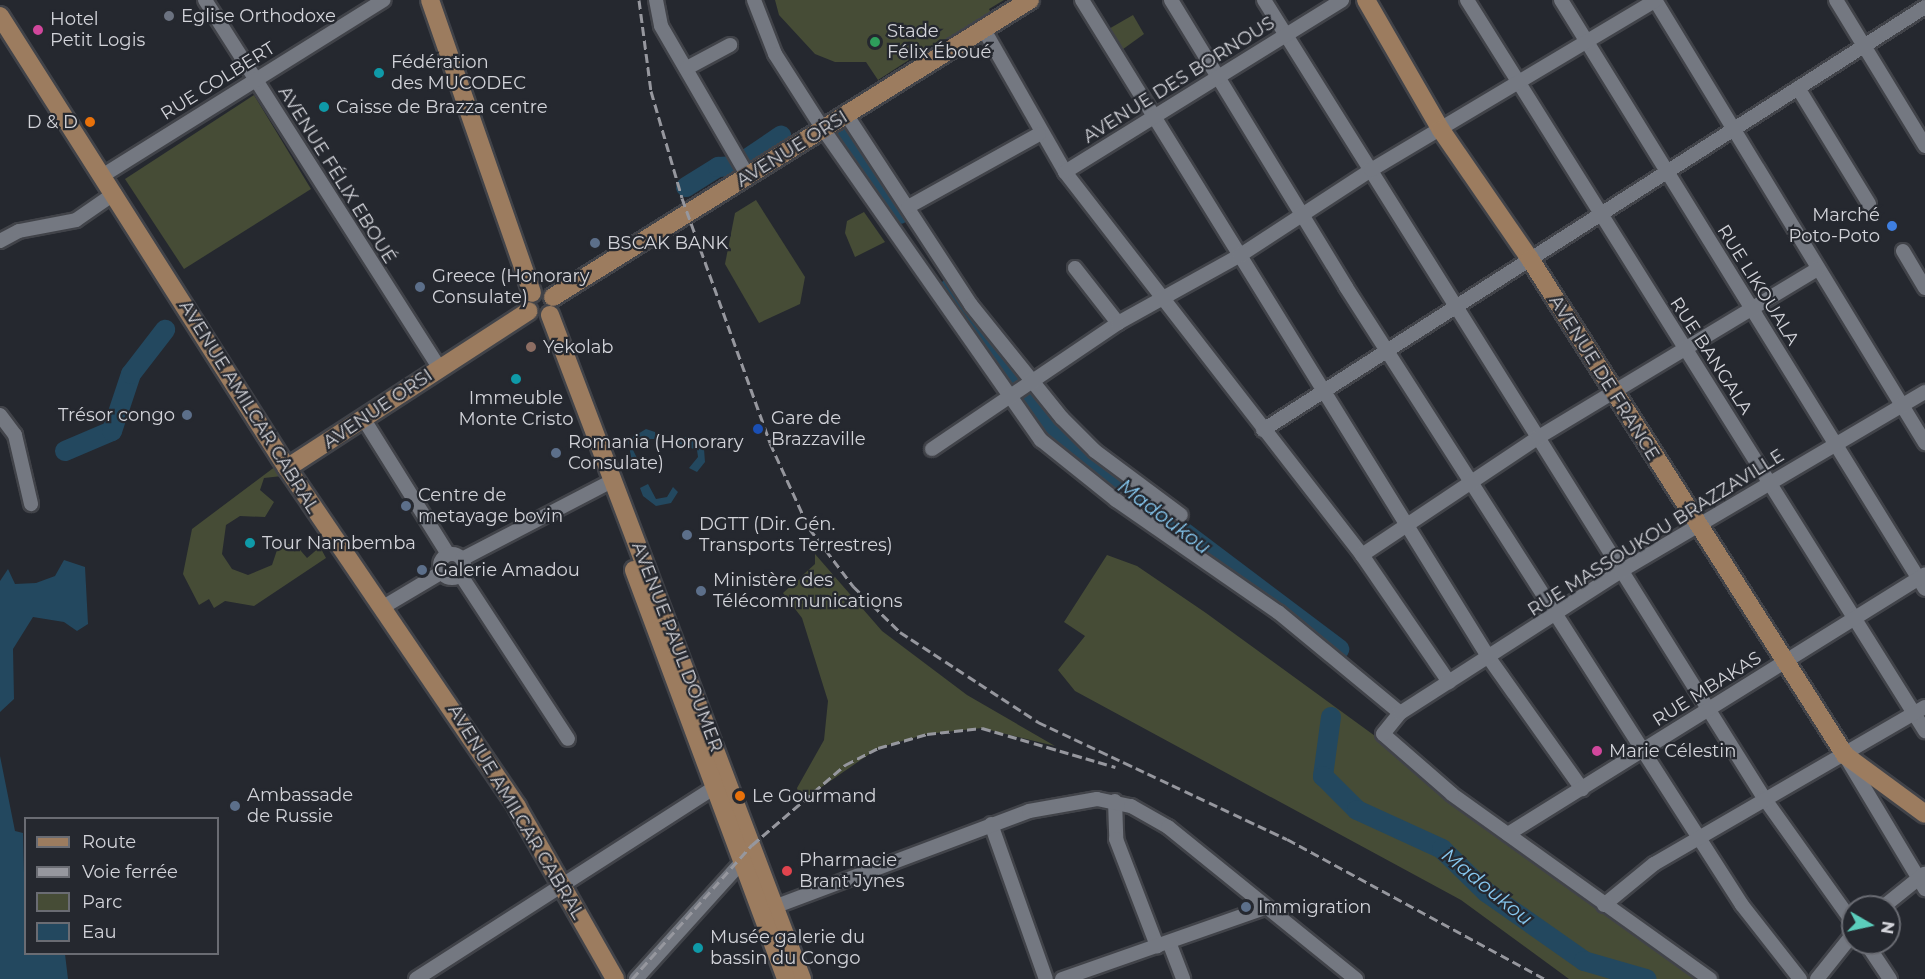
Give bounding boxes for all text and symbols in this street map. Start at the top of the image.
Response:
place label: Eglise Orthodoxe [181,5,336,27]
place label: Hotel Petit Logis [50,9,145,52]
marker: Eglise Orthodoxe [162,9,176,23]
street label: AVENUE DES BORNOUS [1079,12,1279,148]
place label: Stade Félix Éboué [887,21,991,63]
marker: Hotel Petit Logis [31,23,45,37]
marker: Stade Félix Éboué [868,35,882,49]
street label: RUE COLBERT [157,37,279,125]
place label: Fédération des MUCODEC [391,52,526,94]
marker: Fédération des MUCODEC [372,66,386,80]
street label: AVENUE FÉLIX EBOUÉ [274,82,400,268]
place label: Caisse de Brazza centre [336,96,548,118]
marker: Caisse de Brazza centre [317,100,331,114]
street label: AVENUE ORSI [732,106,852,192]
place label: D & D [27,111,78,133]
marker: D & D [83,115,97,129]
place label: Marché Poto-Poto [1788,205,1880,248]
marker: Marché Poto-Poto [1885,219,1899,233]
street label: RUE LIKOUALA [1712,221,1804,349]
place label: BSCAK BANK [607,232,728,254]
marker: BSCAK BANK [588,236,602,250]
place label: Greece (Honorary Consulate) [432,266,589,308]
marker: Greece (Honorary Consulate) [413,280,427,294]
street label: AVENUE DE FRANCE [1544,291,1664,465]
street label: RUE BANGALA [1665,293,1757,419]
street label: AVENUE AMILCAR CABRAL [174,297,324,517]
place label: Yekolab [543,336,614,358]
marker: Yekolab [524,340,538,354]
street label: AVENUE ORSI [319,365,437,453]
marker: Immeuble Monte Cristo [509,372,523,386]
place label: Immeuble Monte Cristo [459,388,573,430]
place label: Trésor congo [58,404,175,426]
marker: Trésor congo [180,408,194,422]
place label: Gare de Brazzaville [771,408,866,450]
marker: Gare de Brazzaville [749,420,767,438]
place label: Romania (Honorary Consulate) [568,432,744,474]
street label: RUE MASSOUKOU BRAZZAVILLE [1524,445,1788,621]
marker: Romania (Honorary Consulate) [549,446,563,460]
water label: Madoukou [1113,474,1215,560]
place label: Centre de metayage bovin [418,485,563,528]
marker: Centre de metayage bovin [399,499,413,513]
place label: DGTT (Dir. Gén. Transports Terrestres) [699,514,893,556]
marker: DGTT (Dir. Gén. Transports Terrestres) [680,528,694,542]
place label: Tour Nambemba [262,532,416,554]
marker: Tour Nambemba [243,536,257,550]
street label: AVENUE PAUL DOUMER [627,539,727,755]
place label: Galerie Amadou [434,559,580,581]
marker: Galerie Amadou [415,563,429,577]
place label: Ministère des Télécommunications [713,570,903,612]
marker: Ministère des Télécommunications [694,584,708,598]
street label: RUE MBAKAS [1649,647,1765,731]
street label: AVENUE AMILCAR CABRAL [443,701,589,923]
place label: Marie Célestin [1609,740,1736,762]
marker: Marie Célestin [1590,744,1604,758]
place label: Ambassade de Russie [247,785,353,828]
place label: Le Gourmand [752,785,877,807]
marker: Le Gourmand [733,789,747,803]
marker: Ambassade de Russie [228,799,242,813]
legend [24,817,219,955]
text: Route [82,831,136,853]
water label: Madoukou [1437,843,1537,931]
place label: Pharmacie Brant Jynes [799,850,904,892]
text: Voie ferrée [82,861,178,883]
marker: Pharmacie Brant Jynes [780,864,794,878]
text: Parc [82,891,122,913]
north arrow [1841,895,1901,955]
place label: Immigration [1258,896,1372,918]
marker: Immigration [1239,900,1253,914]
text: N [1877,920,1898,935]
text: Eau [82,921,117,943]
place label: Musée galerie du bassin du Congo [710,927,865,970]
marker: Musée galerie du bassin du Congo [691,941,705,955]

